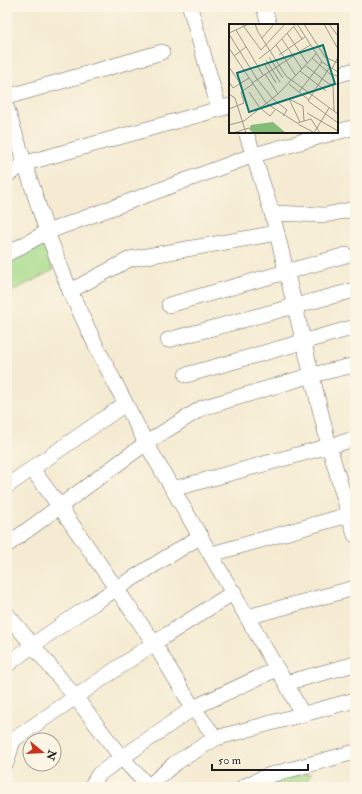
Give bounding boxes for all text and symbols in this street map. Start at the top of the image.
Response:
inset map [229,24,338,133]
north arrow [22,732,62,772]
scale bar [212,746,308,772]
text: N [43,747,59,763]
text: 50 m [218,753,242,768]

